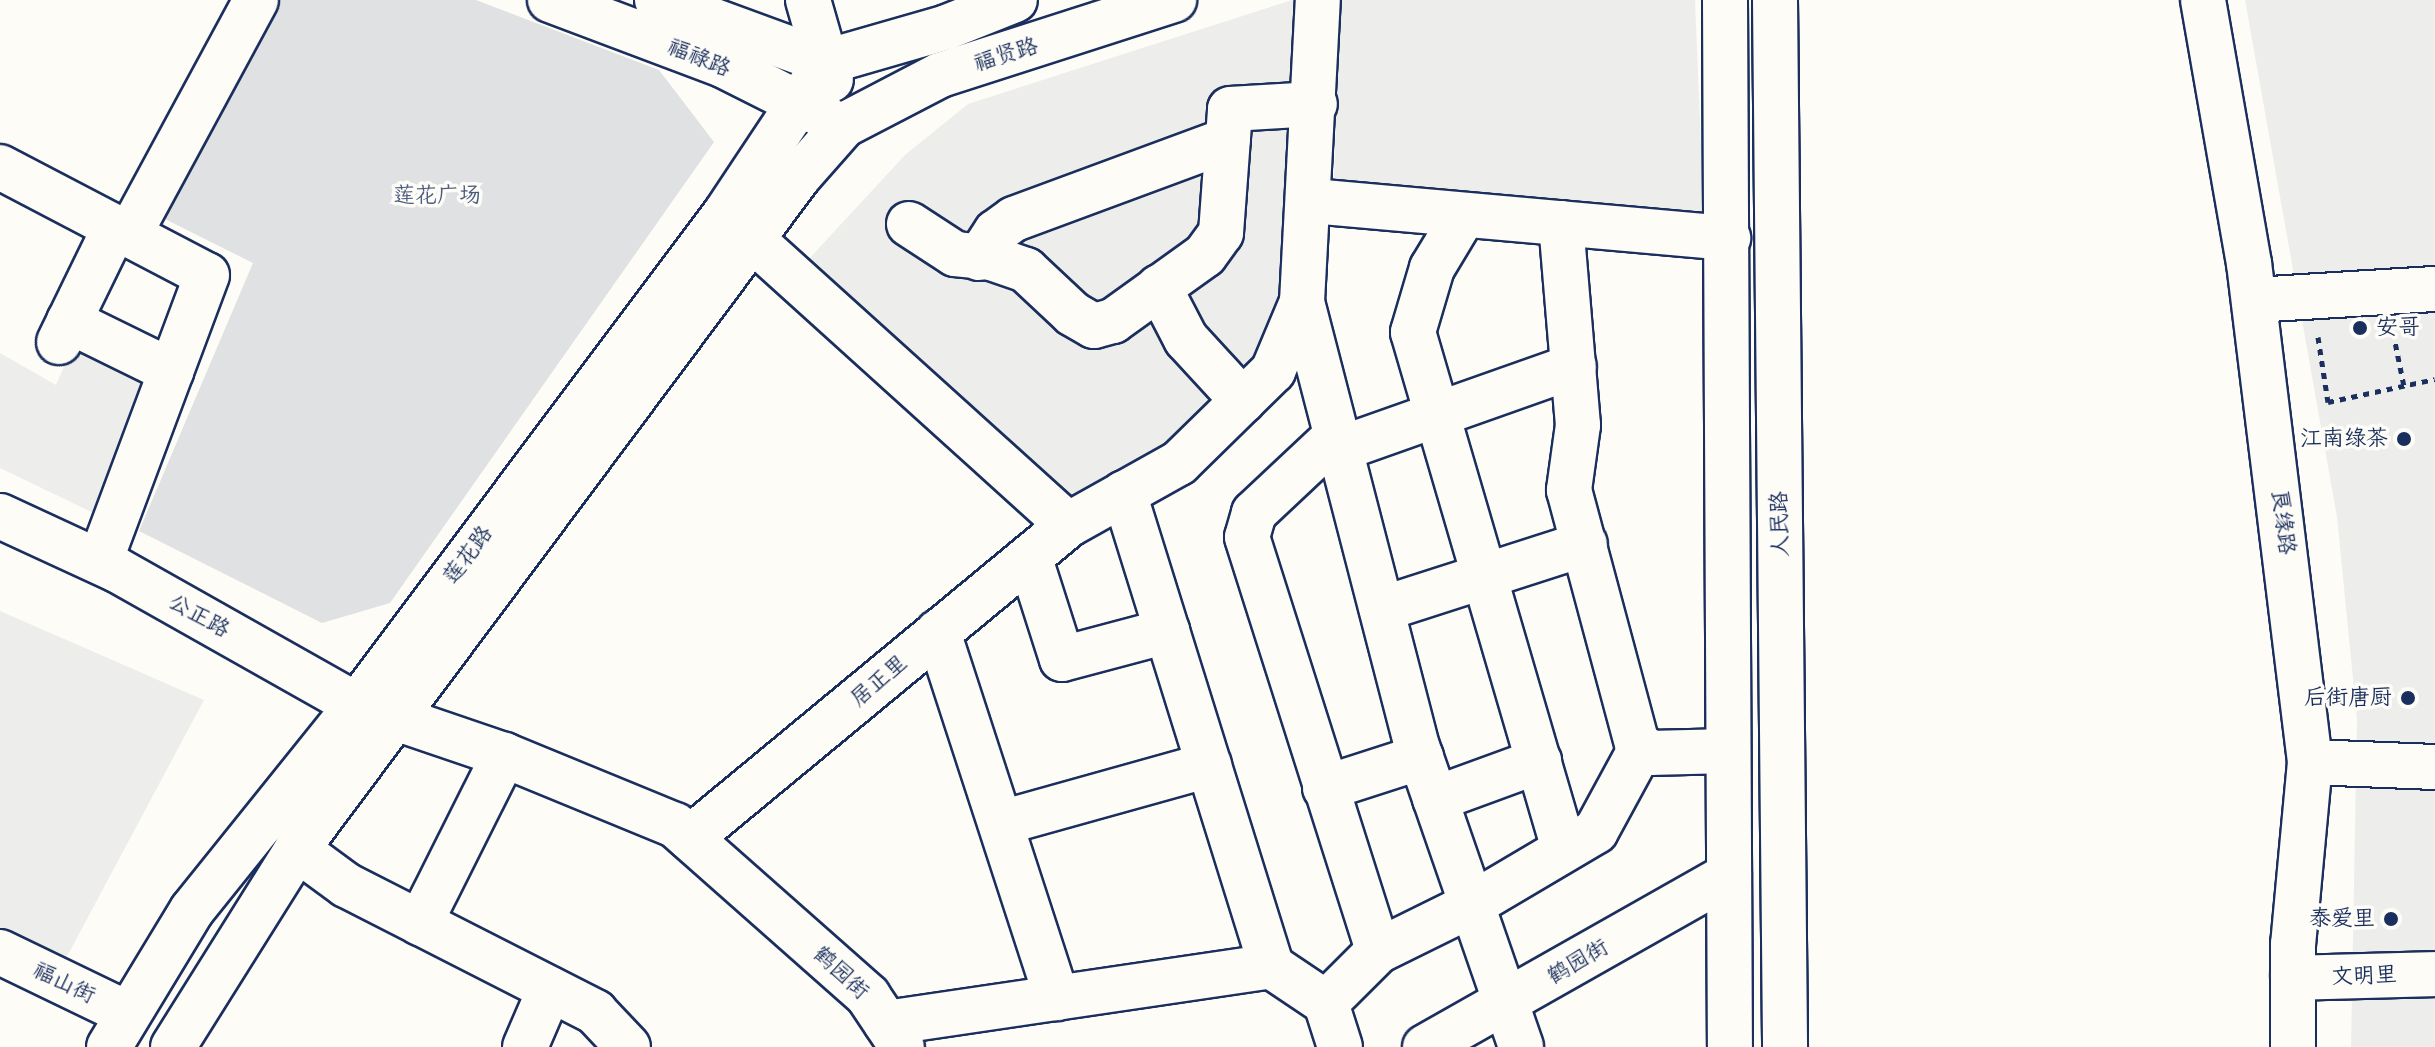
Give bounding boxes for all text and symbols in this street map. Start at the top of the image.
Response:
street label: 福禄路 [663,33,735,83]
street label: 福贤路 [971,33,1041,77]
park label: 莲花广场 [393,183,481,209]
place label: 安哥 [2376,315,2420,341]
marker: 安哥 [2351,319,2369,337]
place label: 江南绿茶 [2300,426,2388,452]
marker: 江南绿茶 [2395,430,2413,448]
street label: 良缘路 [2266,488,2300,556]
street label: 人民路 [1766,491,1794,557]
street label: 莲花路 [438,521,498,589]
street label: 公正路 [164,588,234,644]
street label: 居正里 [845,650,913,712]
place label: 后街唐厨 [2304,685,2392,711]
marker: 后街唐厨 [2399,689,2417,707]
place label: 泰爱里 [2309,906,2375,932]
marker: 泰爱里 [2382,910,2400,928]
street label: 鹤园街 [1543,934,1613,990]
street label: 鹤园街 [808,941,874,1005]
street label: 福山街 [29,957,99,1009]
street label: 文明里 [2331,962,2397,990]

